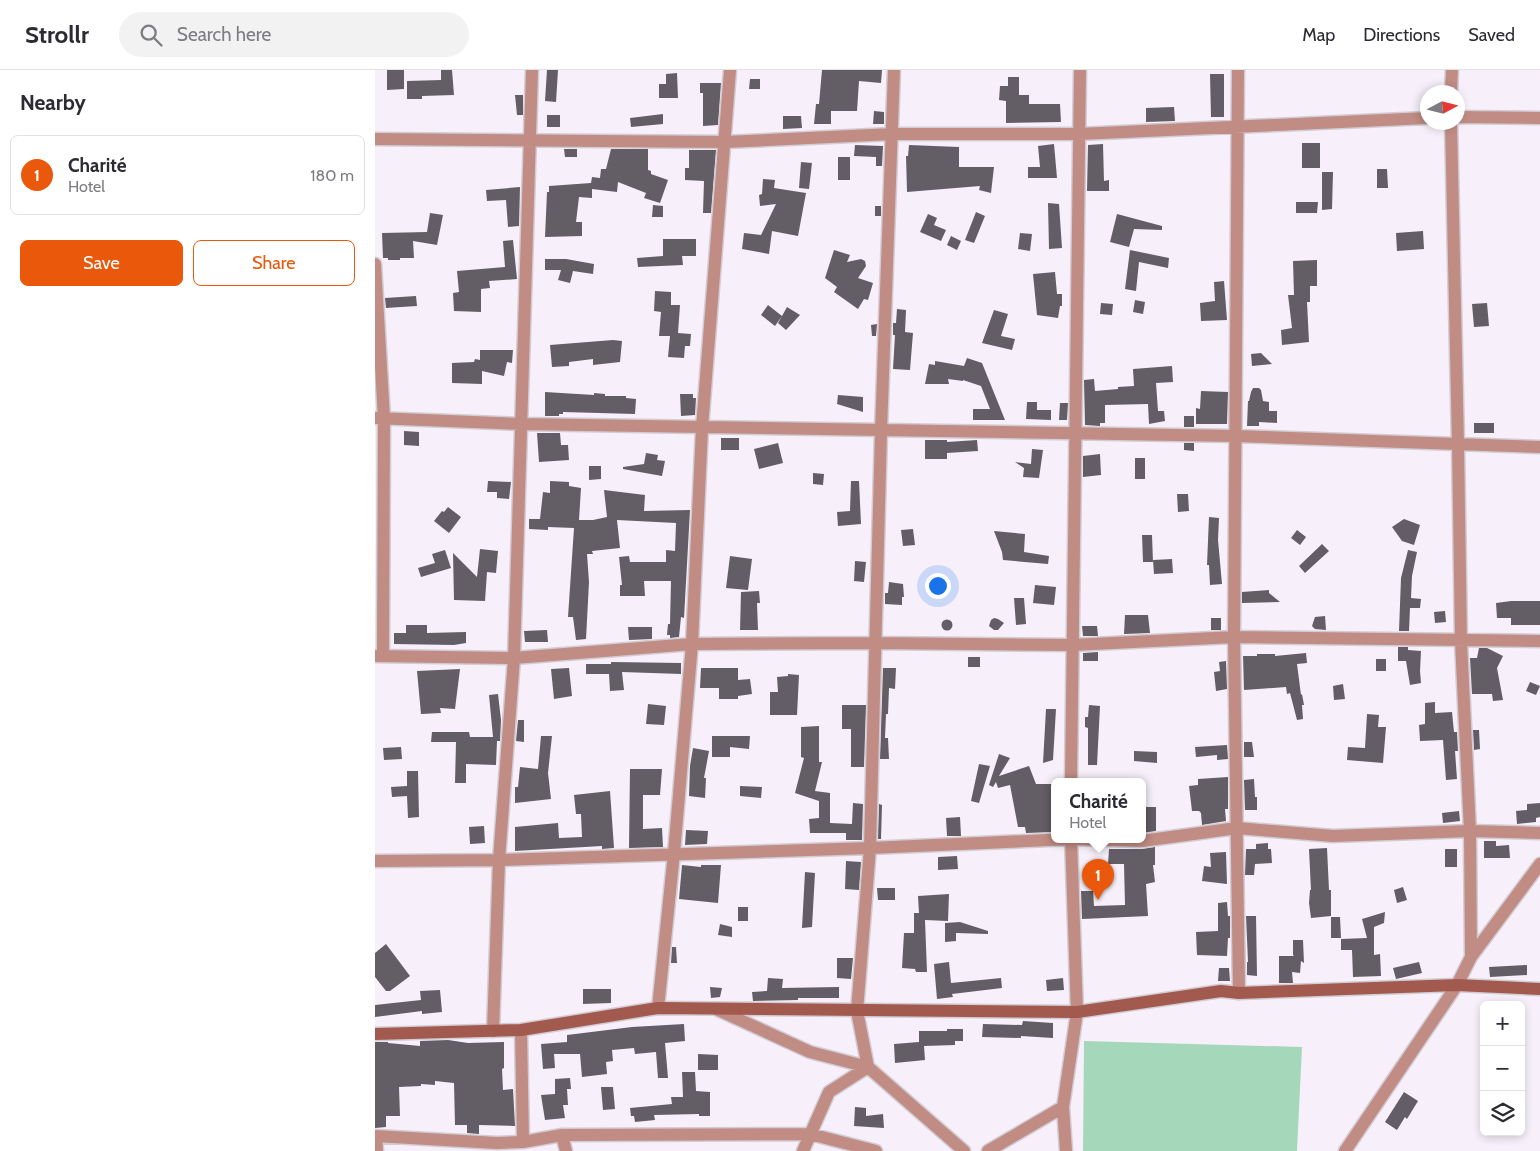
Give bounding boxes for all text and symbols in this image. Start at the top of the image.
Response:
search box [119,12,469,57]
text: Strollr [25,20,89,49]
icon: search [137,21,165,49]
text: Search here [177,23,271,46]
text: Map [1302,24,1335,46]
text: Directions [1363,24,1440,46]
text: Saved [1468,24,1515,46]
north arrow [1420,85,1465,130]
text: Nearby [20,90,86,115]
text: Charité [68,154,127,177]
text: 1 [34,166,40,185]
text: 180 m [310,166,354,185]
text: Hotel [68,177,105,196]
button: Save [20,240,183,286]
button: Share [193,240,355,286]
your location [925,573,951,599]
popup [1051,778,1146,843]
text: Charité [1069,790,1128,813]
text: Hotel [1069,813,1106,832]
pin: 1 [1082,859,1114,900]
map controls [1480,1001,1525,1136]
button: + [1480,1001,1525,1046]
button: − [1480,1046,1525,1091]
button: layers [1480,1091,1525,1136]

